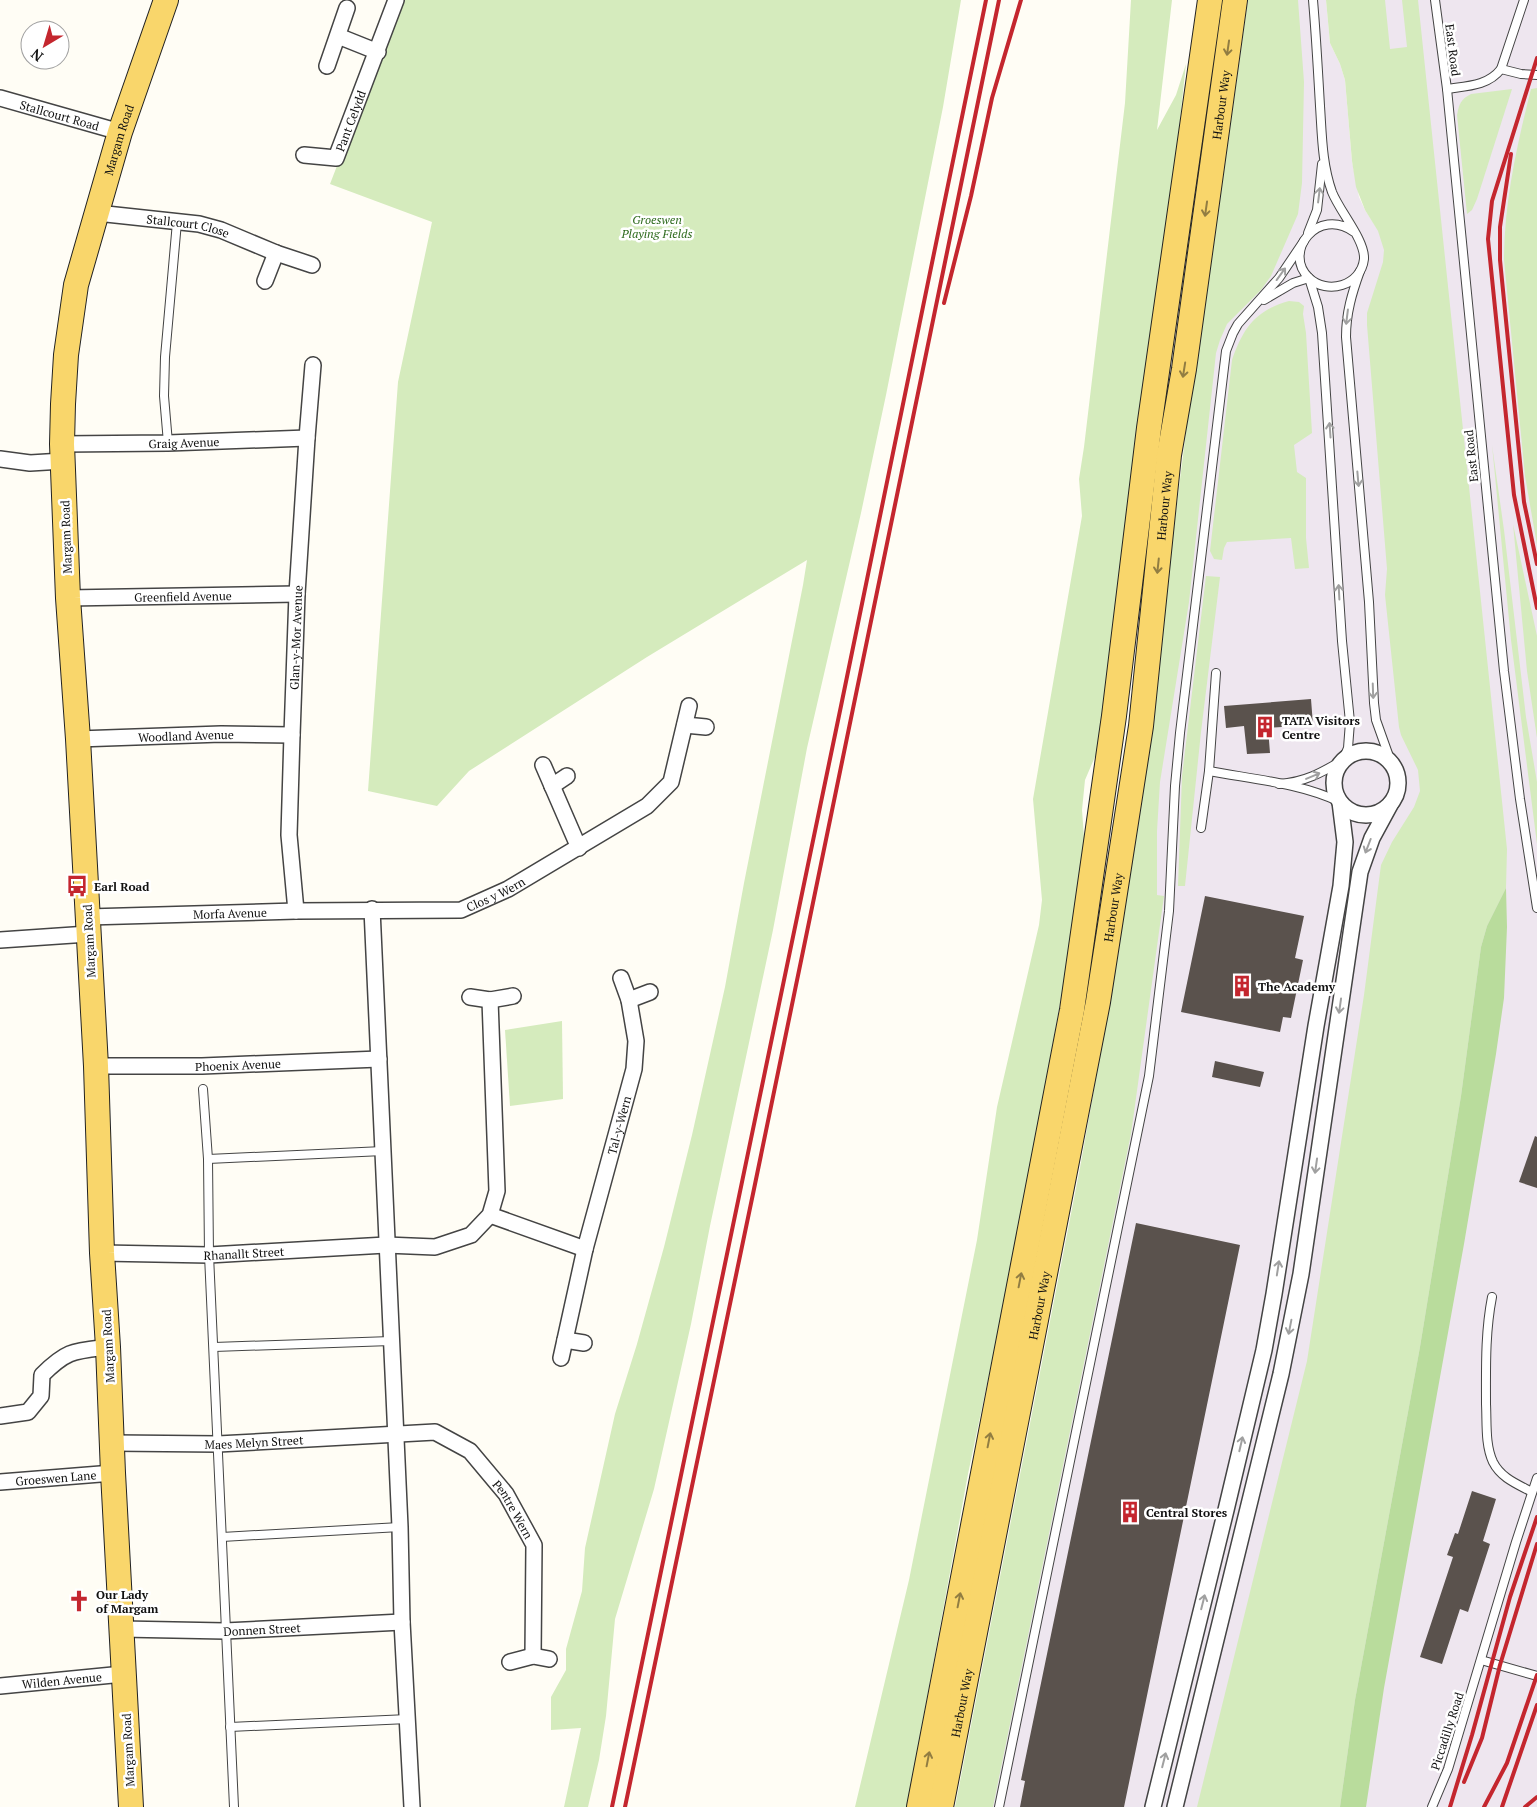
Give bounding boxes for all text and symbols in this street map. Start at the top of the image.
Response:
north arrow [20,20,70,70]
street label: East Road [1442,23,1464,77]
one-way arrow [1223,40,1233,56]
text: N [26,45,47,66]
street label: Harbour Way [1208,68,1233,140]
street label: Pant Celydd [332,88,369,153]
street label: Stallcourt Road [18,97,101,133]
street label: Margam Road [100,102,137,177]
one-way arrow [1314,187,1324,203]
one-way arrow [1201,201,1211,217]
street label: Stallcourt Close [146,211,232,240]
park label: Groeswen Playing Fields [621,212,692,241]
one-way arrow [1276,267,1286,281]
one-way arrow [1342,309,1352,325]
one-way arrow [1178,362,1188,378]
one-way arrow [1325,422,1334,438]
street label: East Road [1461,429,1481,483]
street label: Graig Avenue [148,434,220,451]
street label: Harbour Way [1153,469,1175,541]
one-way arrow [1354,471,1363,487]
street label: Margam Road [57,500,75,574]
one-way arrow [1153,558,1163,574]
street label: Glan-y-Mor Avenue [286,585,305,690]
one-way arrow [1335,585,1344,601]
street label: Greenfield Avenue [134,588,232,604]
one-way arrow [1369,683,1378,699]
place label: TATA Visitors Centre [1282,713,1360,742]
building icon: TATA Visitors Centre [1252,714,1278,740]
street label: Woodland Avenue [138,726,234,744]
one-way arrow [1305,771,1320,781]
one-way arrow [1363,838,1373,853]
street label: Harbour Way [1100,871,1126,943]
bus stop icon: Earl Road [64,873,90,899]
street label: Clos y Wern [464,873,527,914]
place label: Earl Road [94,879,150,894]
street label: Margam Road [80,904,98,978]
street label: Morfa Avenue [193,904,267,921]
building icon: The Academy [1229,973,1255,999]
place label: The Academy [1258,979,1336,994]
one-way arrow [1334,997,1344,1013]
street label: Phoenix Avenue [195,1055,281,1074]
street label: Tal-y-Wern [604,1094,634,1156]
one-way arrow [1311,1158,1321,1174]
street label: Rhanallt Street [204,1243,285,1263]
one-way arrow [1274,1260,1284,1276]
street label: Harbour Way [1025,1269,1053,1341]
one-way arrow [1015,1273,1025,1289]
street label: Margam Road [99,1309,117,1383]
one-way arrow [1285,1318,1294,1334]
street label: Maes Melyn Street [204,1432,304,1452]
one-way arrow [985,1432,995,1448]
one-way arrow [1237,1436,1246,1452]
street label: Groeswen Lane [15,1467,97,1488]
street label: Pentre Wern [490,1477,537,1541]
building icon: Central Stores [1117,1499,1143,1525]
place label: Central Stores [1146,1505,1228,1520]
place label: Our Lady of Margam [96,1587,158,1616]
church icon: Our Lady of Margam [66,1588,92,1614]
one-way arrow [954,1592,964,1608]
one-way arrow [1199,1594,1208,1610]
street label: Donnen Street [223,1620,302,1639]
street label: Harbour Way [947,1666,975,1739]
street label: Wilden Avenue [21,1669,102,1691]
street label: Piccadilly Road [1427,1690,1467,1772]
street label: Margam Road [119,1713,137,1787]
one-way arrow [924,1752,933,1768]
one-way arrow [1160,1752,1169,1768]

